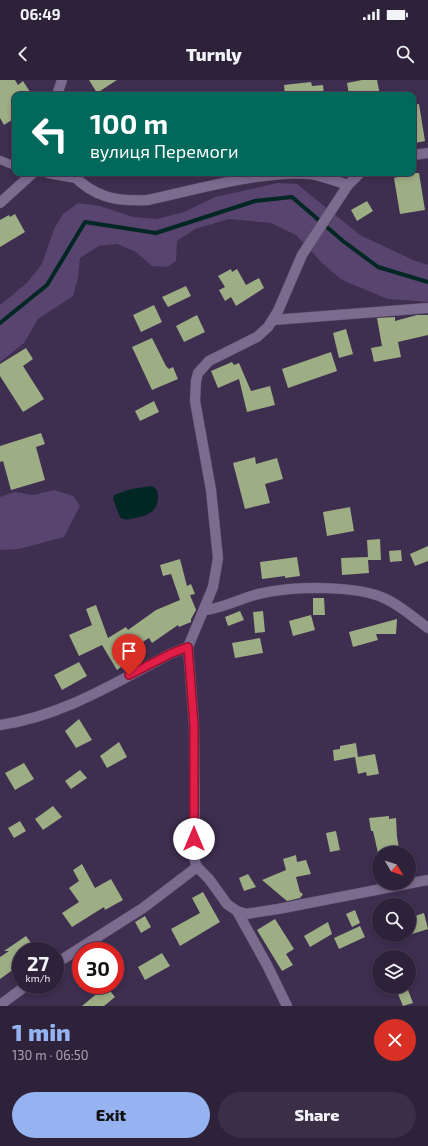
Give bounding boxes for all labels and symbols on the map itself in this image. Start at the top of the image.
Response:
pin [112,634,146,675]
position arrow [173,818,215,860]
north arrow [372,846,416,890]
speed limit sign: 30 [72,942,124,994]

